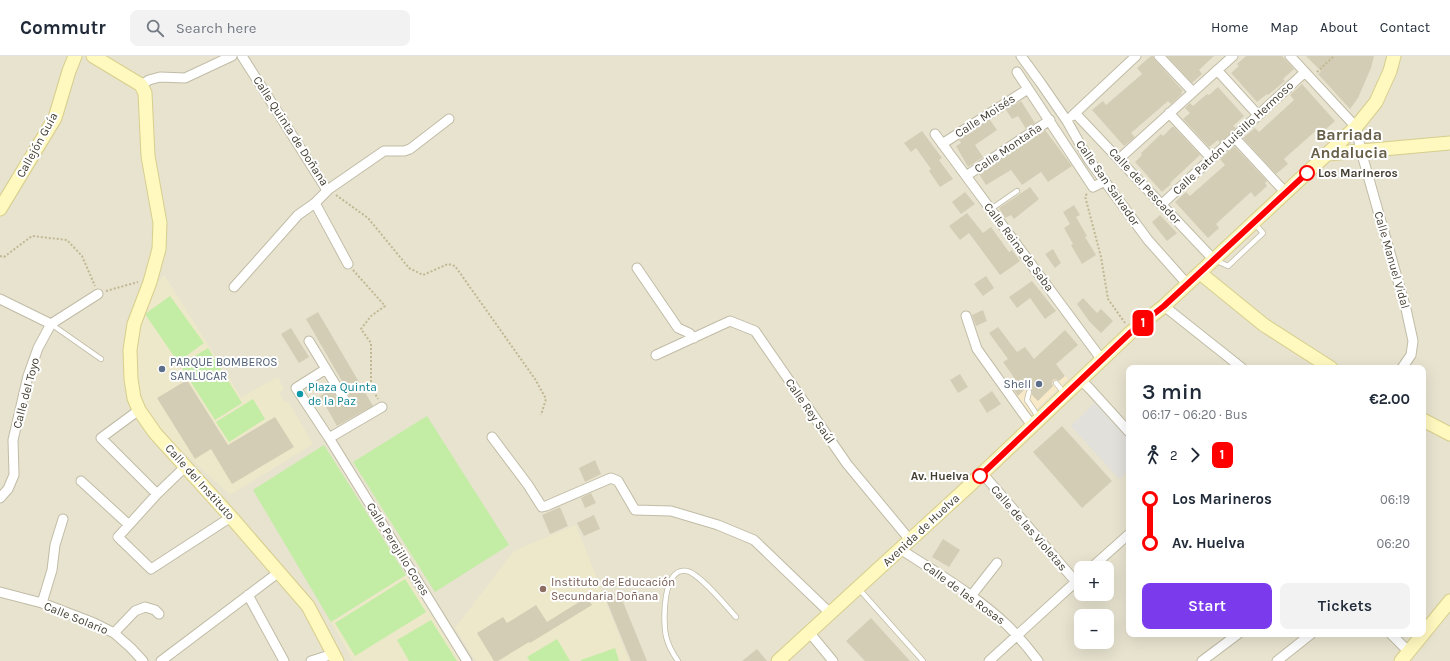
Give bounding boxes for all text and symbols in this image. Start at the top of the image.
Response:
search box [130,10,410,46]
text: Commutr [20,17,106,39]
icon: search [144,17,166,39]
text: Search here [176,19,256,37]
text: Home [1211,19,1248,36]
text: Map [1270,19,1298,36]
text: About [1320,19,1358,36]
text: Contact [1380,19,1430,36]
street label: Calle Quinta de Doñana [250,74,332,188]
street label: Calle Patrón Luisillo Hermoso [1170,78,1296,198]
street label: Calle Moisés [952,91,1018,141]
street label: Callejón Guía [13,110,61,180]
street label: Calle Montaña [971,120,1045,176]
district label: Barriada Andalucia [1310,125,1388,162]
street label: Calle San Salvador [1073,137,1143,229]
street label: Calle del Pescador [1106,145,1184,227]
marker: Los Marineros [1299,165,1315,181]
place label: Los Marineros [1318,166,1398,180]
street label: Calle Reina de Saba [981,200,1057,294]
street label: Calle Manuel Vidal [1371,210,1413,310]
line badge: 1 [1130,310,1156,336]
text: 1 [1141,314,1146,331]
place label: PARQUE BOMBEROS SANLUCAR [170,355,278,383]
street label: Calle del Toyo [10,356,42,430]
marker: PARQUE BOMBEROS SANLUCAR [157,364,167,374]
street label: Calle Rey Saúl [782,376,838,446]
place label: Shell [1004,377,1031,391]
marker: Shell [1034,379,1044,389]
text: 3 min [1142,379,1202,405]
place label: Plaza Quinta de la Paz [308,380,377,408]
marker: Plaza Quinta de la Paz [295,389,305,399]
text: €2.00 [1369,390,1410,408]
text: 06:17 – 06:20 · Bus [1142,407,1248,422]
street label: Calle del Instituto [162,441,238,523]
icon: walk [1142,444,1164,466]
icon: forward [1184,444,1206,466]
text: 1 [1220,446,1225,463]
text: 2 [1170,448,1178,463]
marker: Av. Huelva [972,468,988,484]
place label: Av. Huelva [911,469,969,483]
street label: Calle de las Violetas [988,482,1070,574]
text: Los Marineros [1172,490,1272,508]
street label: Avenida de Huelva [880,491,962,569]
text: 06:19 [1380,492,1410,507]
street label: Calle Perejillo Cores [364,500,432,598]
text: Av. Huelva [1172,534,1245,552]
text: 06:20 [1377,536,1410,551]
street label: Calle de las Rosas [920,559,1008,627]
map controls [1074,561,1114,649]
button: + [1074,561,1114,601]
place label: Instituto de Educación Secundaria Doñana [551,575,675,603]
button: Start [1142,583,1272,629]
button: Tickets [1280,583,1410,629]
marker: Instituto de Educación Secundaria Doñana [538,584,548,594]
street label: Calle Solario [42,599,110,637]
button: − [1074,609,1114,649]

